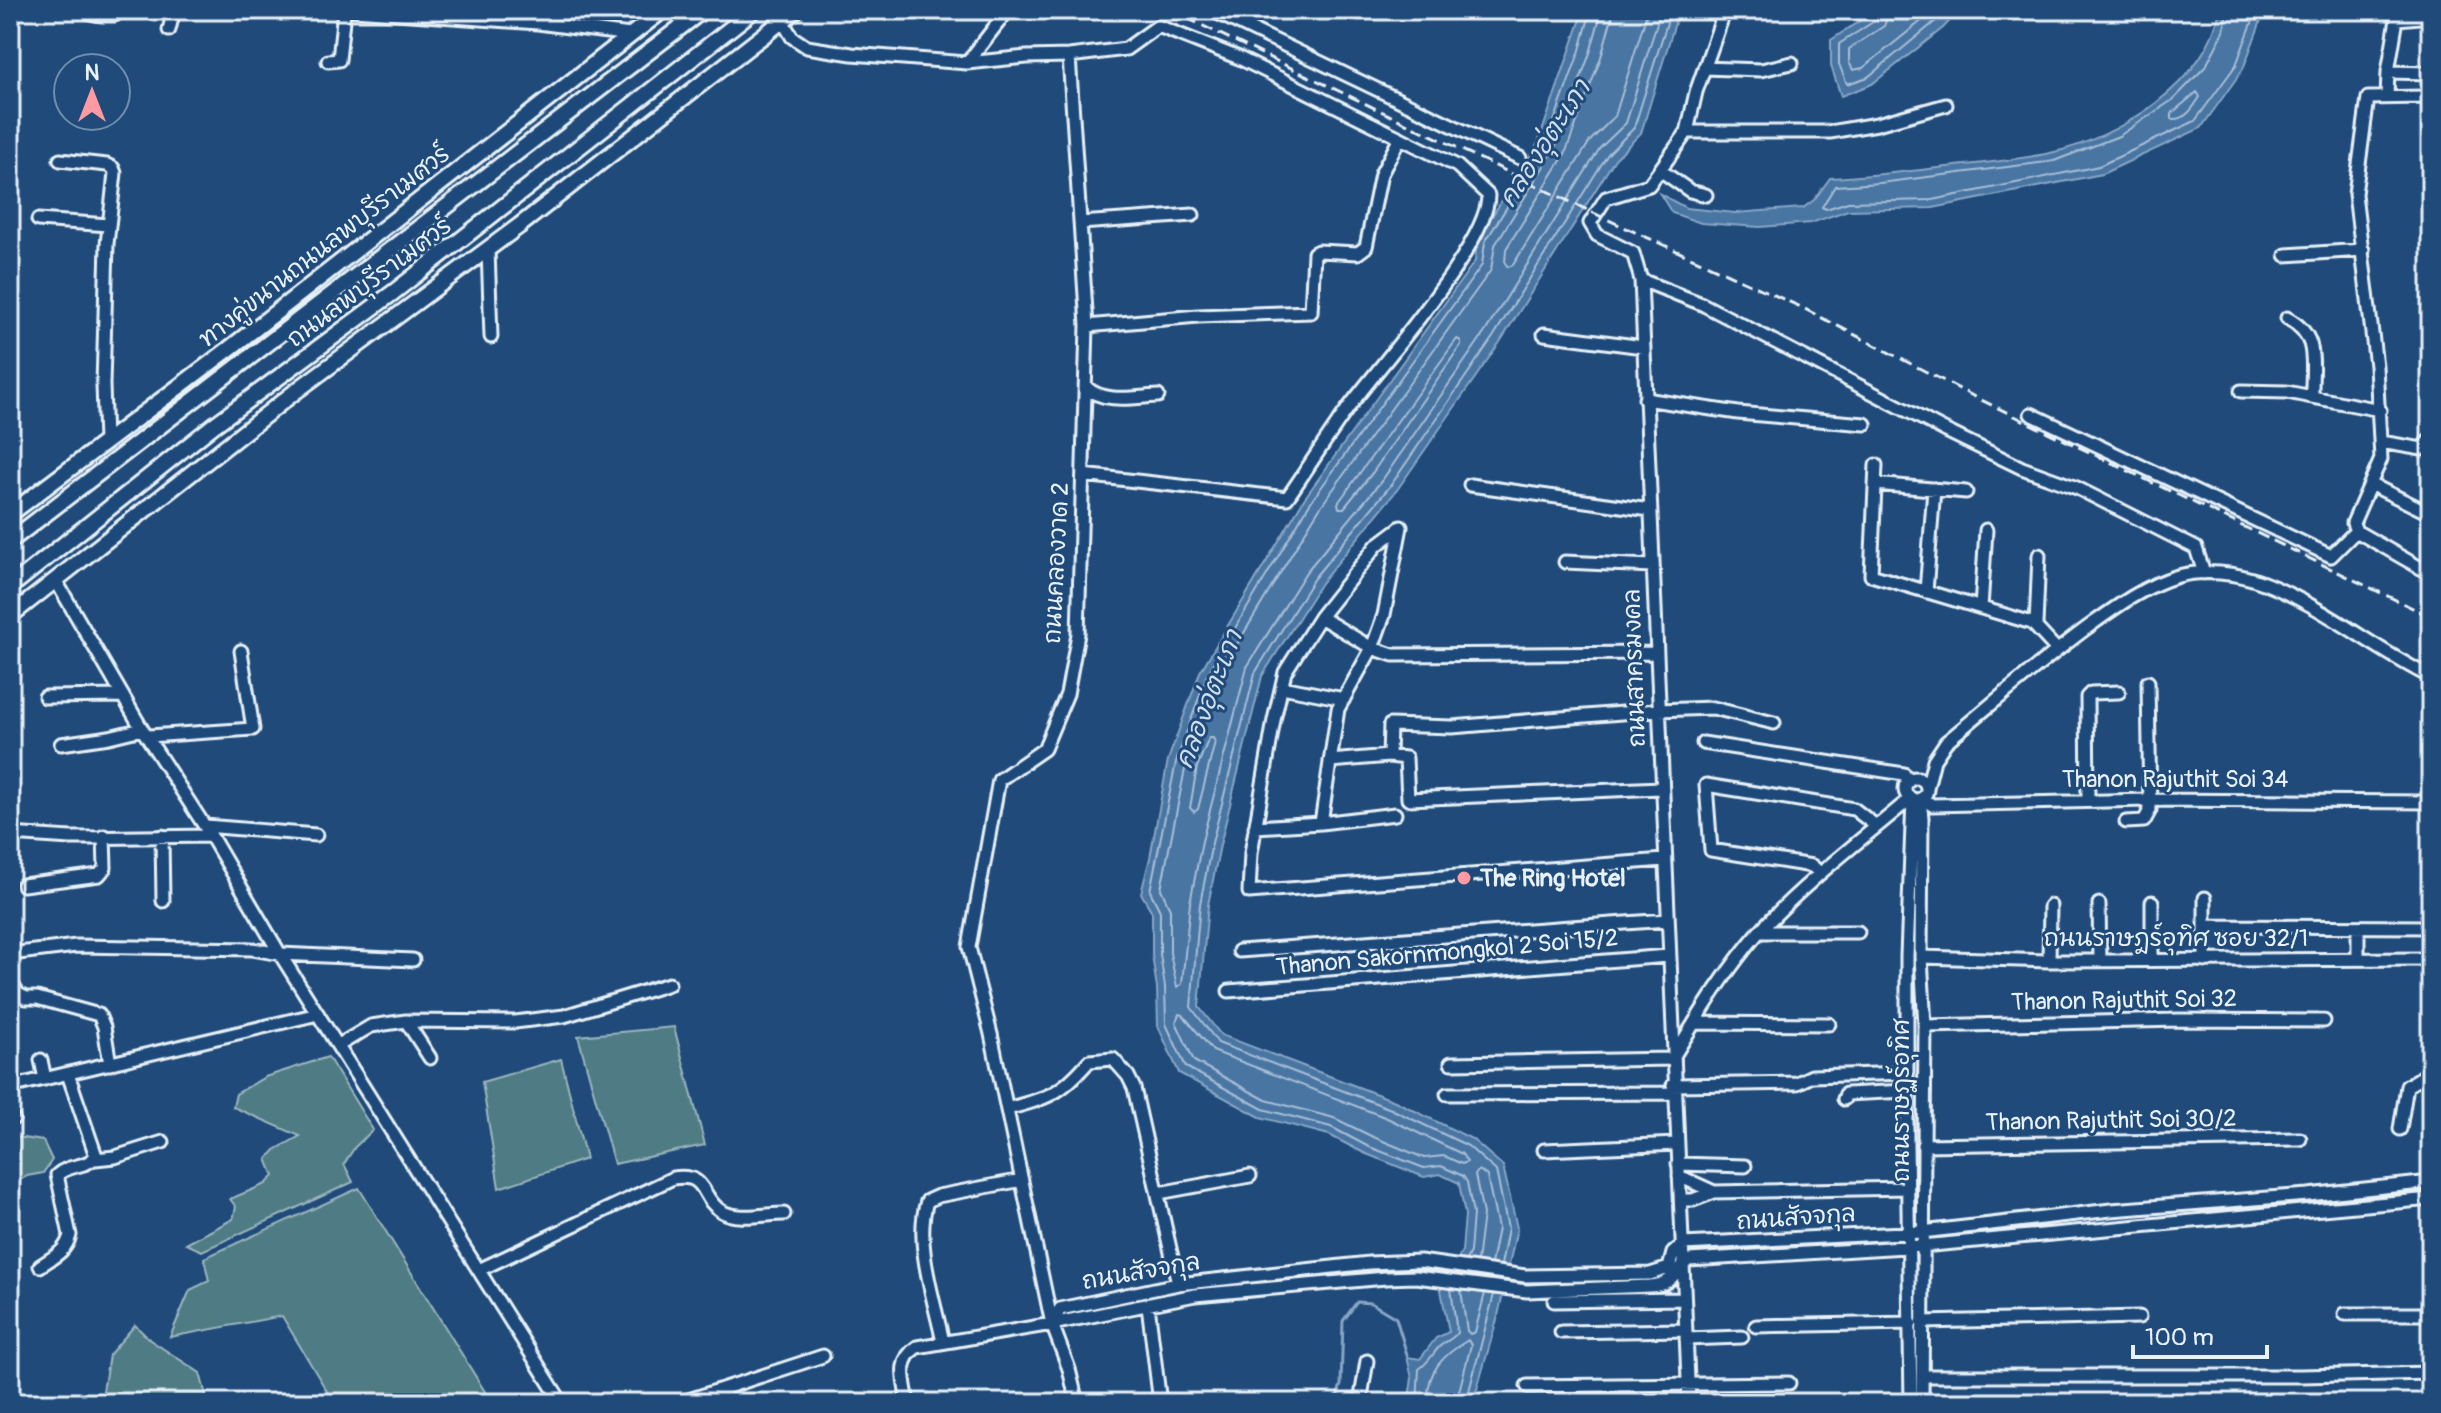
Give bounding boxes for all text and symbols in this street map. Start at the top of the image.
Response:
north arrow [52,52,132,132]
text: N [85,59,100,87]
water label: คลองอุ่ตะเภา [1491,72,1601,215]
street label: ทางคู่ขนานถนนลพบุรีราเมศวร์ [193,139,455,353]
street label: ถนนลพบุรีราเมศวร์ [281,211,457,353]
street label: ถนนคลองวาด 2 [1038,481,1075,645]
street label: ถนนสาครมงคล [1617,588,1652,748]
water label: คลองอุ่ตะเภา [1167,624,1253,774]
street label: Thanon Rajuthit Soi 34 [2062,765,2288,794]
place label: The Ring Hotel [1479,864,1626,893]
marker: The Ring Hotel [1455,869,1473,887]
street label: ถนนราษฎร์อุทิศ ซอย 32/1 [2044,922,2308,956]
street label: Thanon Sakornmongkol 2 Soi 15/2 [1275,923,1619,982]
street label: Thanon Rajuthit Soi 32 [2011,984,2237,1017]
street label: ถนนราษฏร์อุทิศ [1885,1018,1919,1182]
street label: Thanon Rajuthit Soi 30/2 [1985,1104,2237,1137]
street label: ถนนสัจจกุล [1735,1199,1857,1239]
street label: ถนนสัจจกุล [1080,1247,1203,1299]
scale bar [2133,1309,2267,1359]
text: 100 m [2145,1323,2214,1352]

